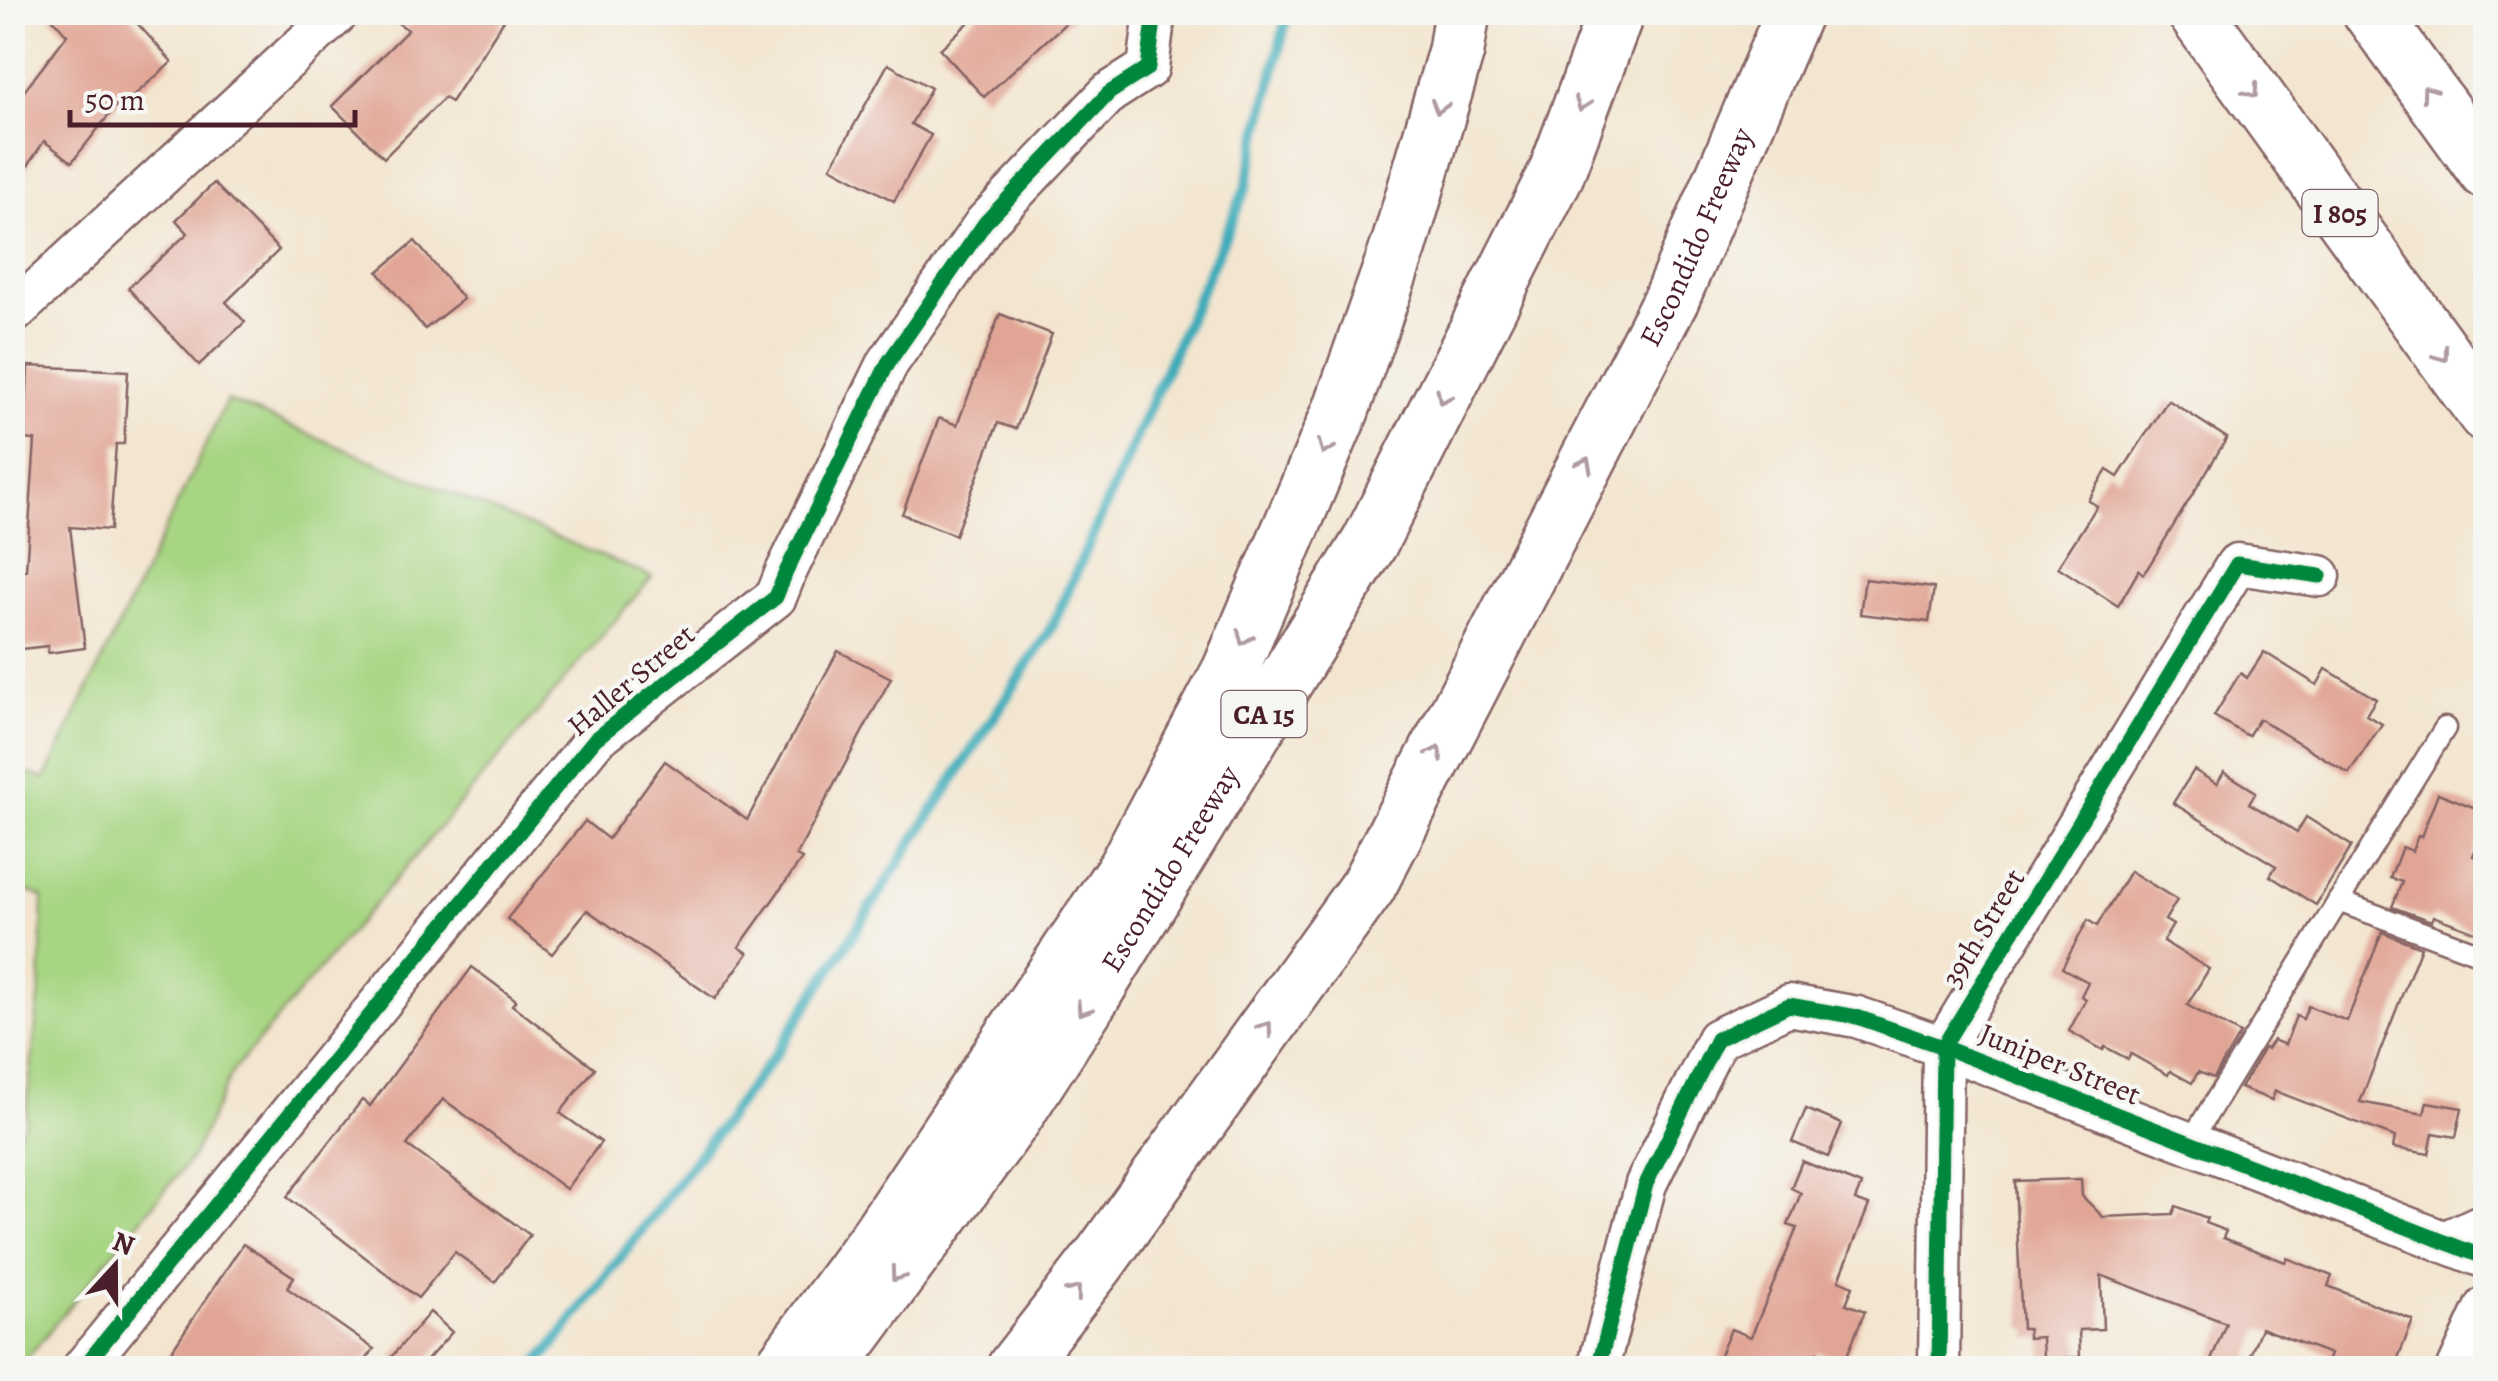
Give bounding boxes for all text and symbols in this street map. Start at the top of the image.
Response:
scale bar [70,65,355,127]
text: 50 m [85,80,145,120]
one-way arrow [2240,80,2258,99]
one-way arrow [2423,85,2440,103]
one-way arrow [1573,94,1593,111]
one-way arrow [1430,98,1451,115]
street label: Escondido Freeway [1630,121,1762,353]
road number: I 805 [2302,190,2378,236]
one-way arrow [2431,344,2448,362]
one-way arrow [1436,387,1455,405]
one-way arrow [1317,438,1337,456]
one-way arrow [1573,456,1592,474]
street label: Haller Street [559,615,703,745]
one-way arrow [1236,628,1256,646]
road number: CA 15 [1222,691,1306,737]
one-way arrow [1424,745,1443,763]
street label: Escondido Freeway [1091,757,1249,980]
street label: 39th Street [1932,861,2034,995]
one-way arrow [1077,998,1096,1016]
street label: Juniper Street [1973,1014,2147,1115]
one-way arrow [1253,1021,1272,1040]
north arrow [65,1216,165,1316]
text: N [107,1222,140,1265]
one-way arrow [891,1264,910,1283]
one-way arrow [1063,1285,1081,1303]

